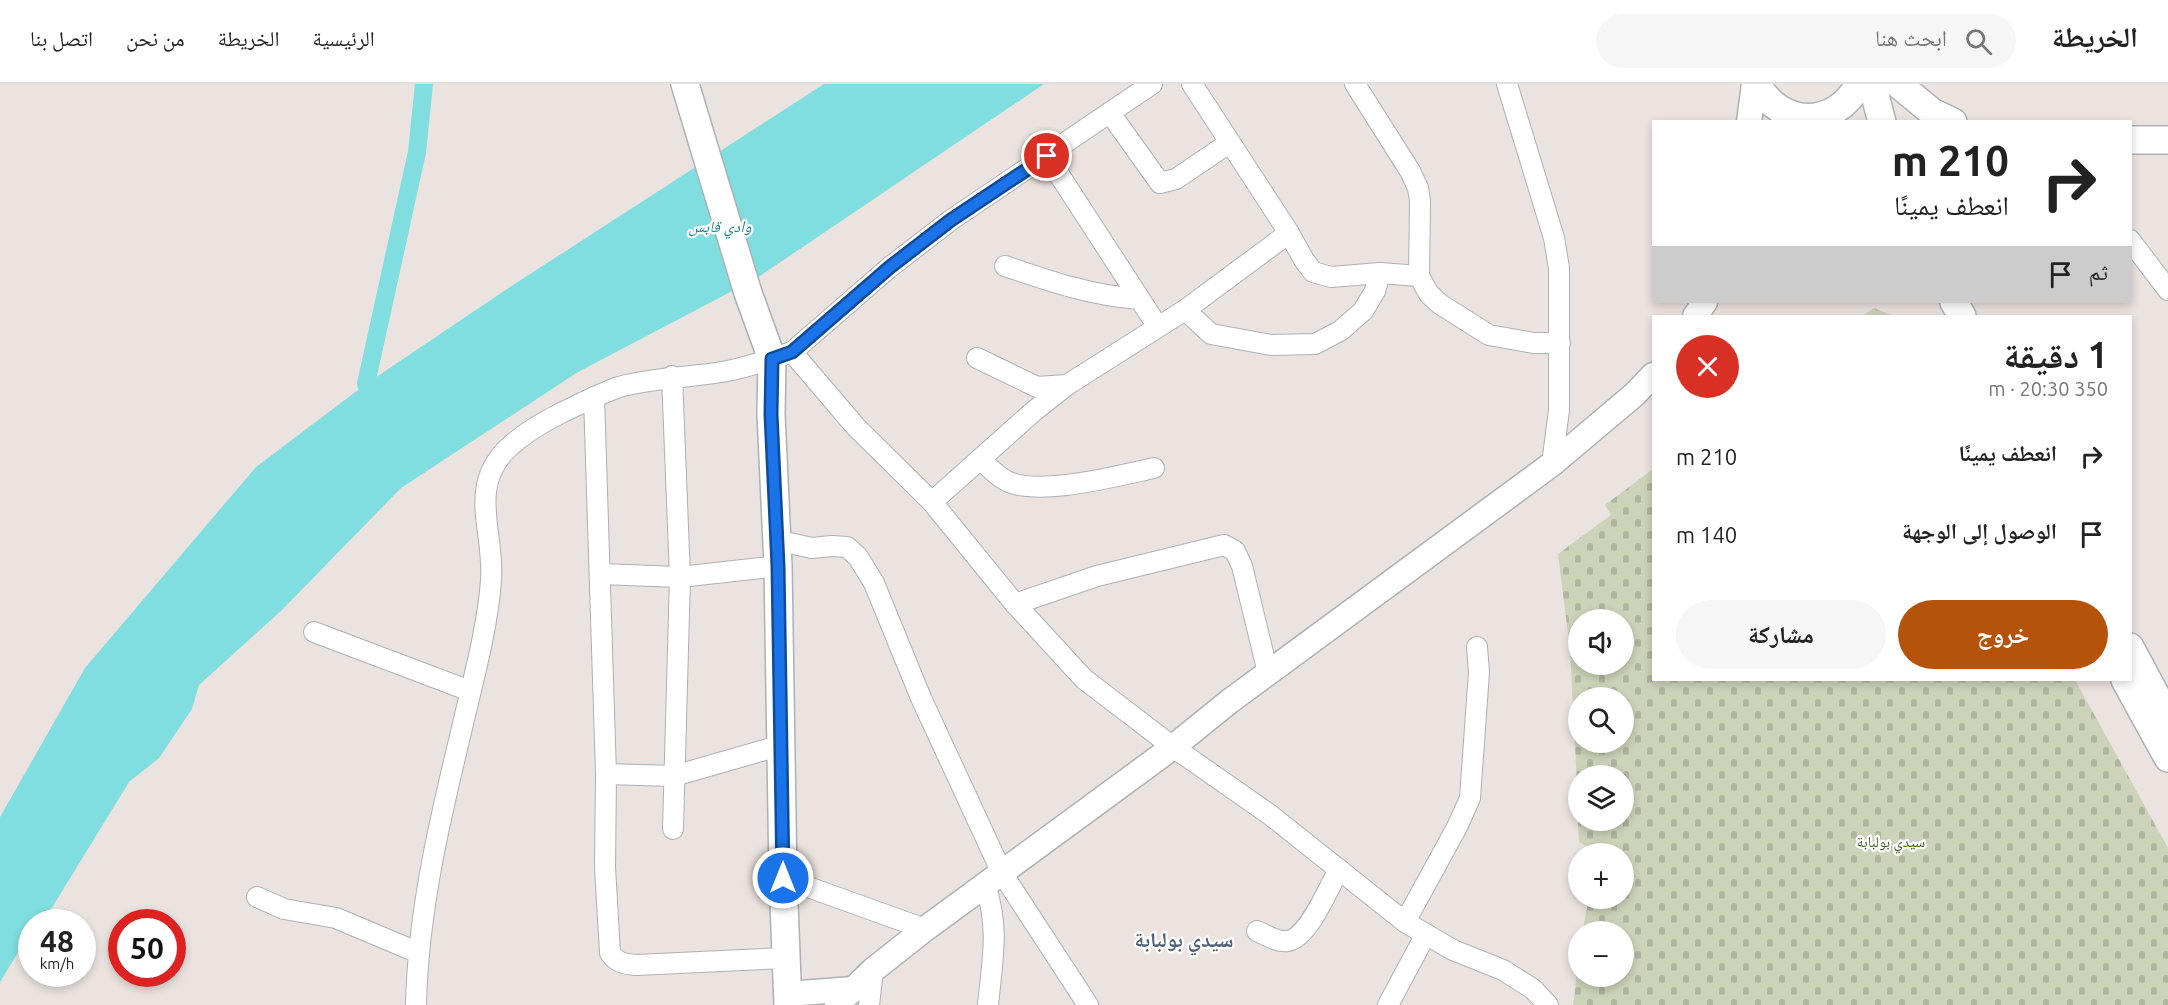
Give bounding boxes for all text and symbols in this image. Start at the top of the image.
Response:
search box [1596,14,2016,68]
text: الخريطة [2052,21,2138,52]
text: ابحث هنا [1875,25,1947,50]
icon: search [1962,25,1995,58]
text: اتصل بنا [30,26,93,50]
text: من نحن [126,26,185,50]
text: الخريطة [218,26,280,50]
text: الرئيسية [313,26,375,50]
pin [1021,130,1072,181]
text: 210 m [1892,137,2009,184]
icon: arrive [1030,139,1063,172]
icon: right [2030,144,2108,222]
text: انعطف يمينًا [1894,190,2009,220]
water label: وادي قابس [689,217,752,239]
icon: arrive [2044,258,2077,291]
text: ثم [2089,259,2108,284]
text: 1 دقيقة [2004,334,2108,375]
button: close [1676,335,1739,398]
text: 350 m · 20:30 [1988,377,2108,400]
text: انعطف يمينًا [1958,440,2057,465]
icon: right [2075,440,2108,473]
text: 210 m [1676,444,1737,469]
text: الوصول إلى الوجهة [1902,518,2057,543]
icon: arrive [2075,518,2108,551]
text: 140 m [1676,522,1737,547]
button: مشاركة [1676,600,1886,669]
button: خروج [1898,600,2108,669]
map controls [1568,609,1634,987]
button: sound [1568,609,1634,675]
button: search [1568,687,1634,753]
button: layers [1568,765,1634,831]
park label: سيدي بولبابة [1857,833,1925,854]
button: + [1568,843,1634,909]
position arrow [751,846,815,910]
speed limit sign: 50 [108,909,186,987]
button: − [1568,921,1634,987]
text: 48 [40,924,74,958]
district label: سيدي بولبابة [1134,927,1234,956]
text: km/h [40,955,74,972]

